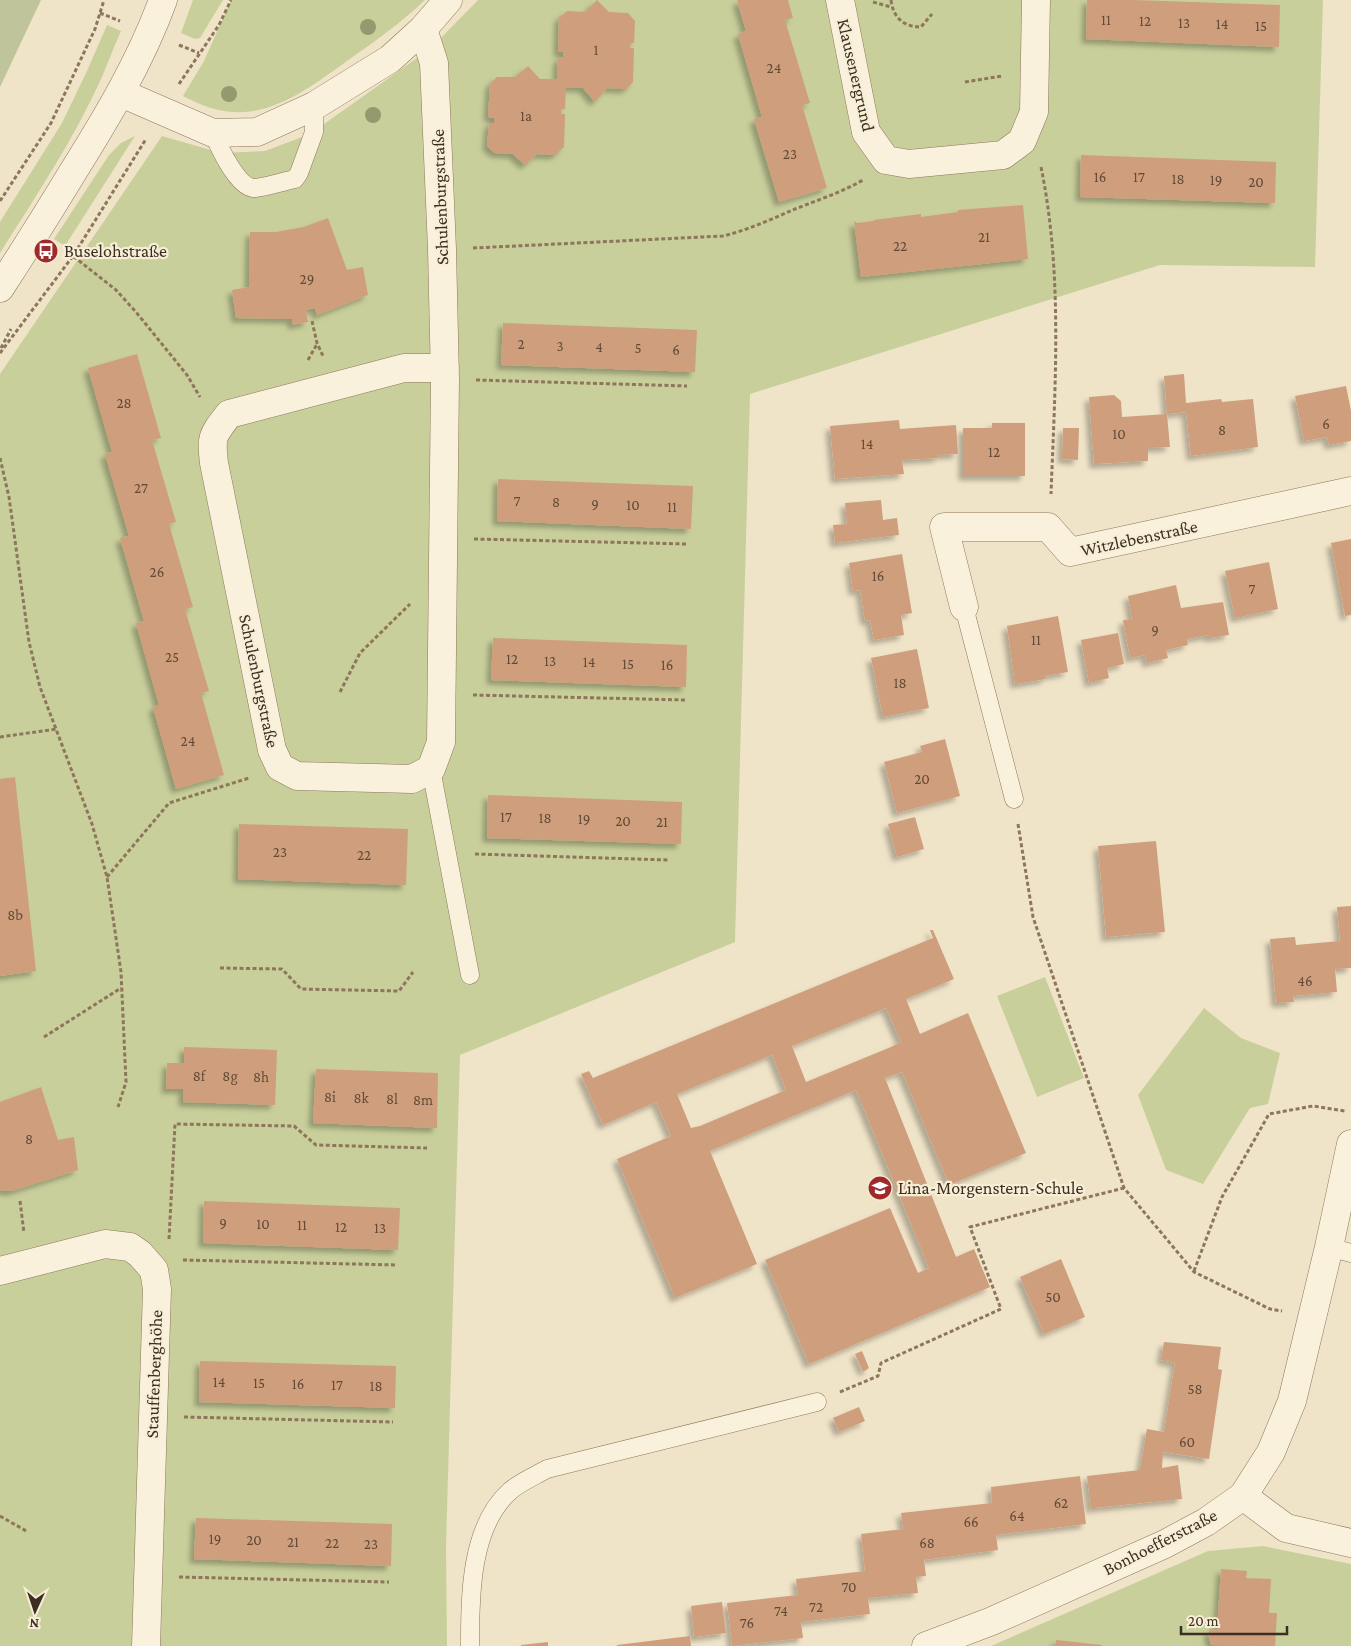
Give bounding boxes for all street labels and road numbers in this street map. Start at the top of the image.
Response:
street label: Klausenergrund [833,17,879,134]
street label: Schulenburgstraße [428,129,452,265]
street label: Witzlebenstraße [1079,516,1199,560]
street label: Schulenburgstraße [235,612,283,750]
street label: Stauffenberghöhe [142,1309,166,1439]
street label: Bonhoefferstraße [1100,1505,1220,1579]

